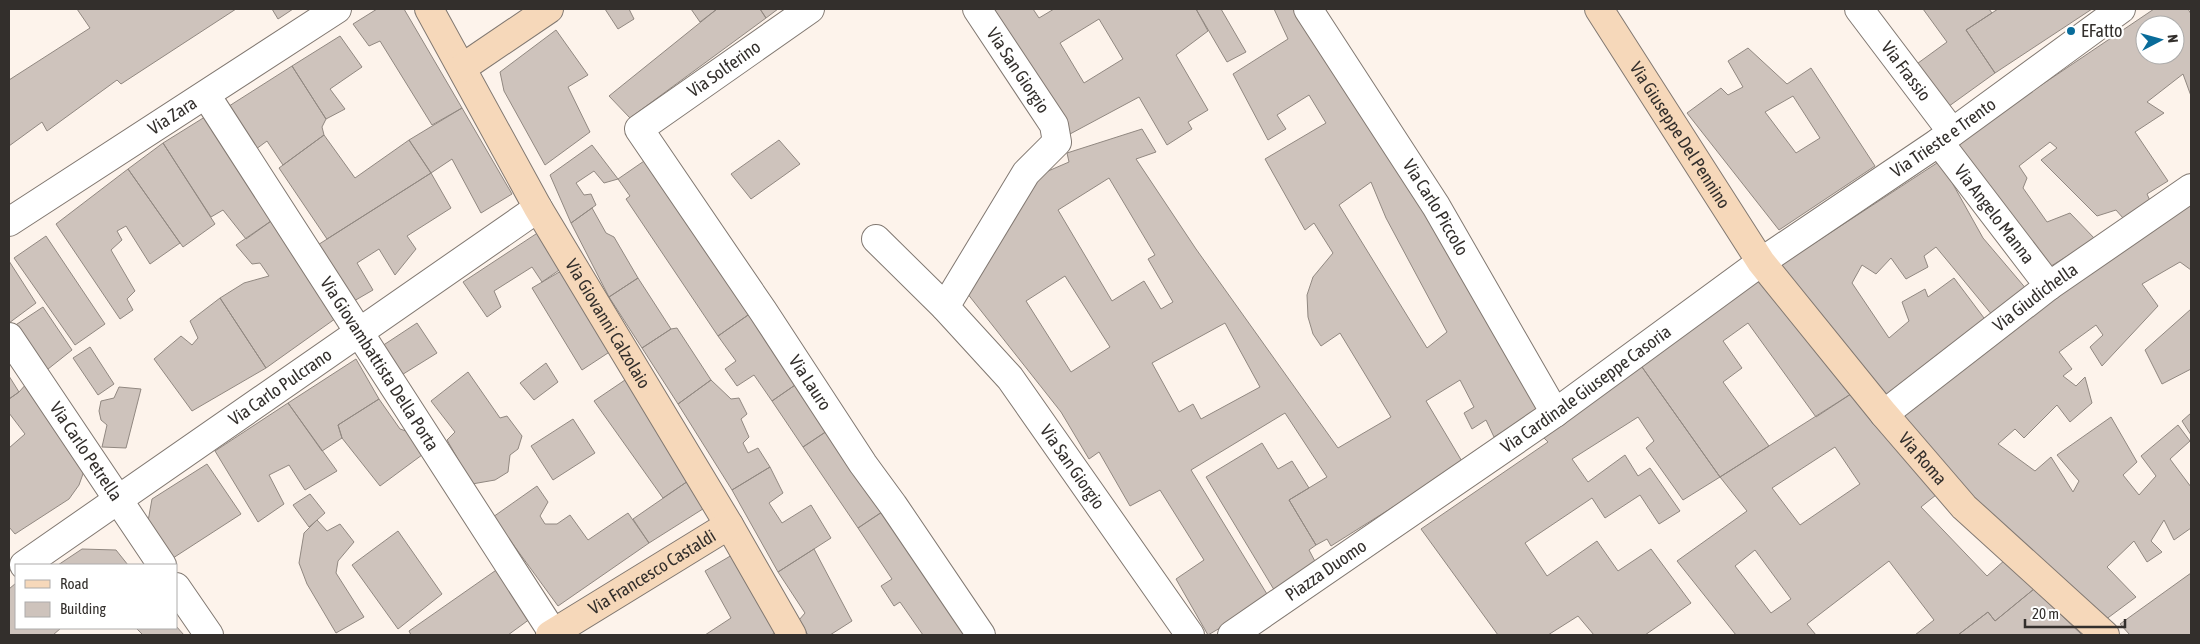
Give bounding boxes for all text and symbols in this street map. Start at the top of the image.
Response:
north arrow [2135,15,2185,65]
place label: EFatto [2081,20,2123,41]
street label: Via San Giorgio [982,24,1054,117]
marker: EFatto [2065,25,2077,37]
text: N [2165,34,2181,44]
street label: Via Solferino [683,36,764,101]
street label: Via Frassio [1877,37,1936,105]
street label: Via Giuseppe Del Pennino [1626,58,1735,212]
street label: Via Zara [144,92,200,139]
street label: Via Trieste e Trento [1887,93,2000,181]
street label: Via Carlo Piccolo [1399,155,1473,259]
street label: Via Angelo Manna [1950,160,2039,268]
street label: Via Giovanni Calzolaio [561,255,655,392]
street label: Via Giudichella [1988,259,2081,336]
street label: Via Giovambattista Della Porta [316,273,444,455]
street label: Via Cardinale Giuseppe Casoria [1497,321,1675,457]
street label: Via Carlo Pulcrano [225,344,335,430]
street label: Via Lauro [785,351,836,414]
street label: Via Carlo Petrella [46,398,127,505]
street label: Via San Giorgio [1036,421,1110,513]
street label: Via Roma [1895,428,1951,489]
street label: Via Francesco Castaldi [585,525,719,619]
street label: Piazza Duomo [1281,535,1370,605]
legend [15,564,178,629]
text: Road [60,575,89,592]
scale bar [2025,596,2125,628]
text: Building [60,600,106,617]
text: 20 m [2032,605,2059,622]

